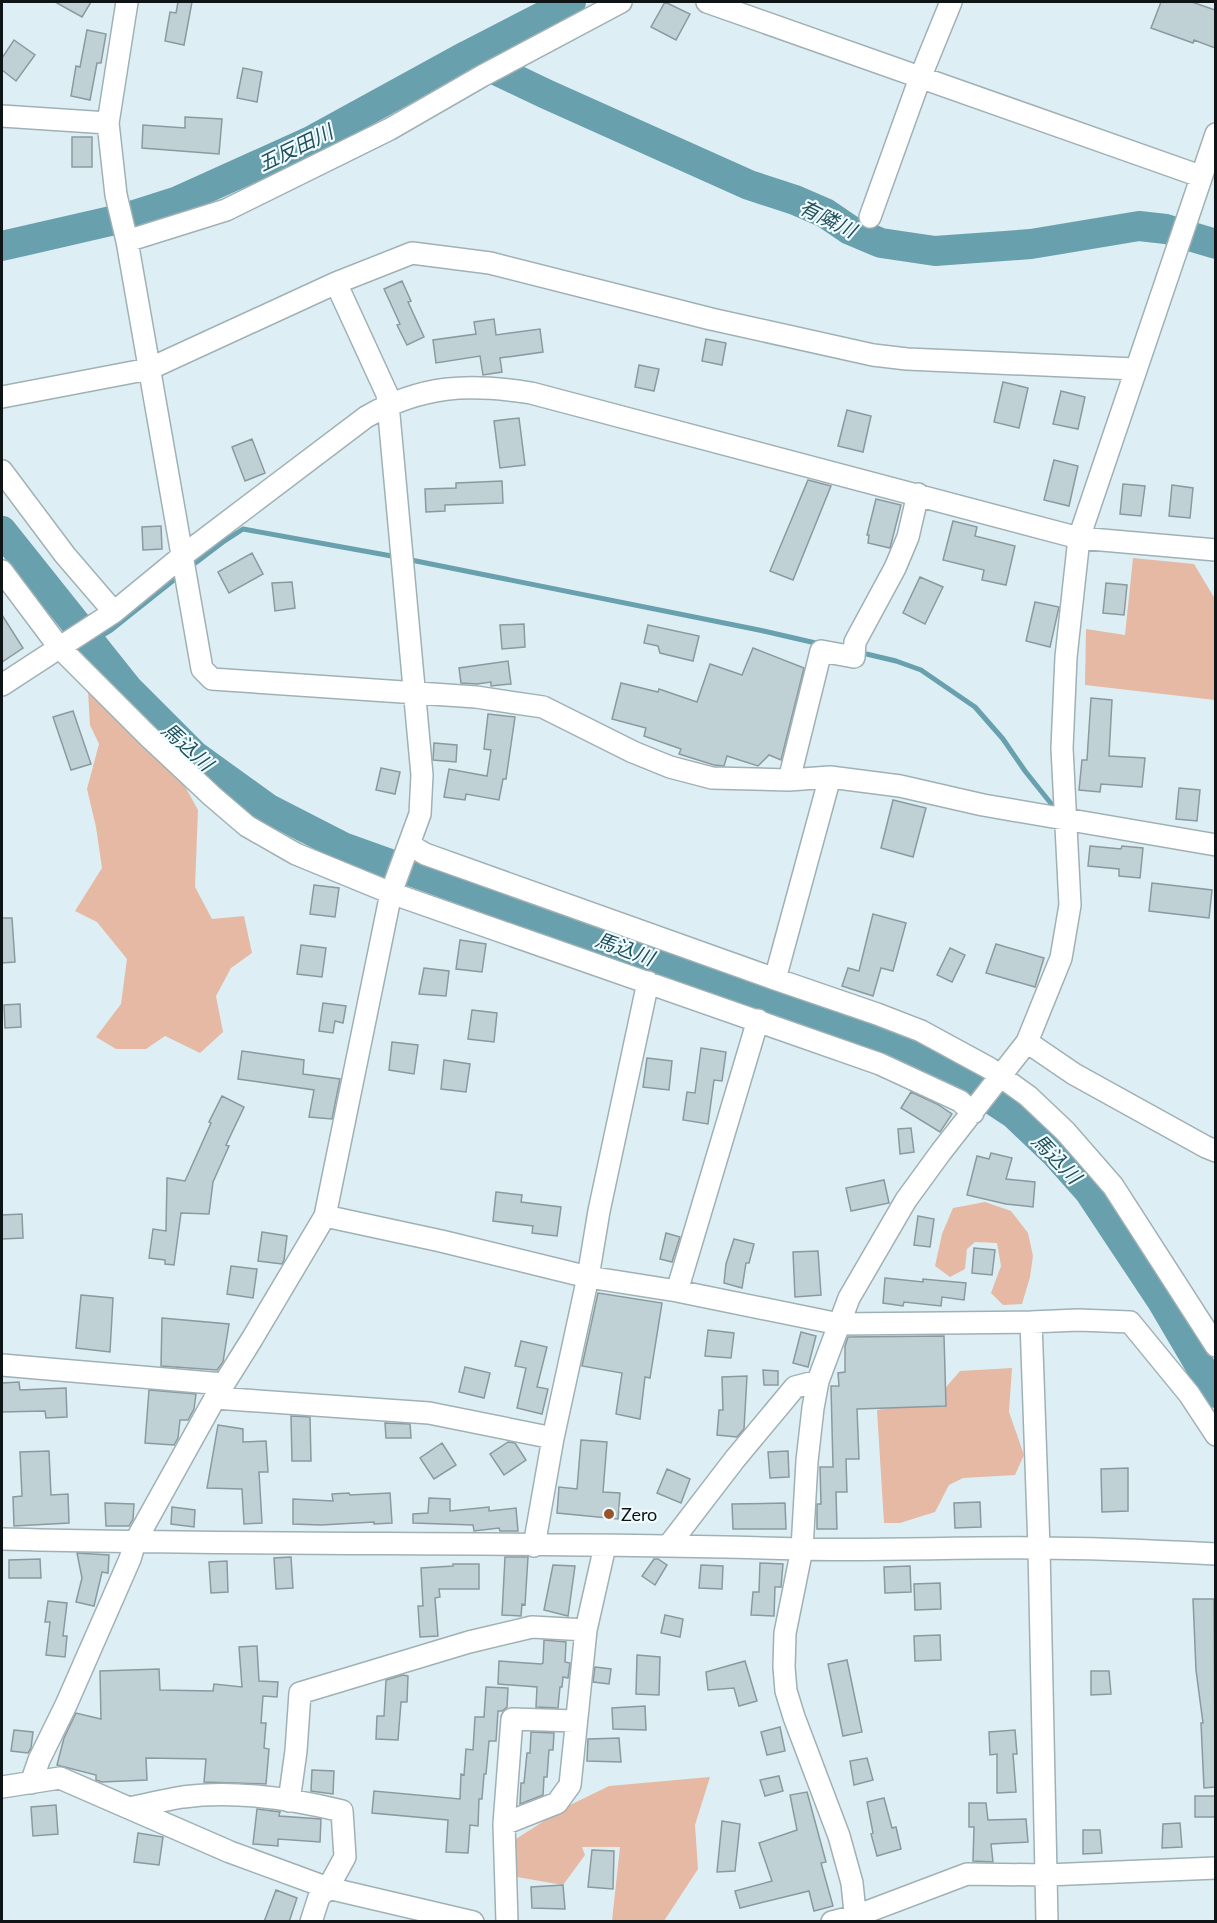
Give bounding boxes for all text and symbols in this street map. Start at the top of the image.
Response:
water label: 五反田川 [254,118,338,175]
water label: 有隣川 [796,194,862,243]
water label: 馬込川 [158,717,220,776]
water label: 馬込川 [593,926,659,970]
water label: 馬込川 [1028,1128,1088,1189]
place label: Zero [621,1503,657,1525]
marker: Zero [602,1507,616,1521]

